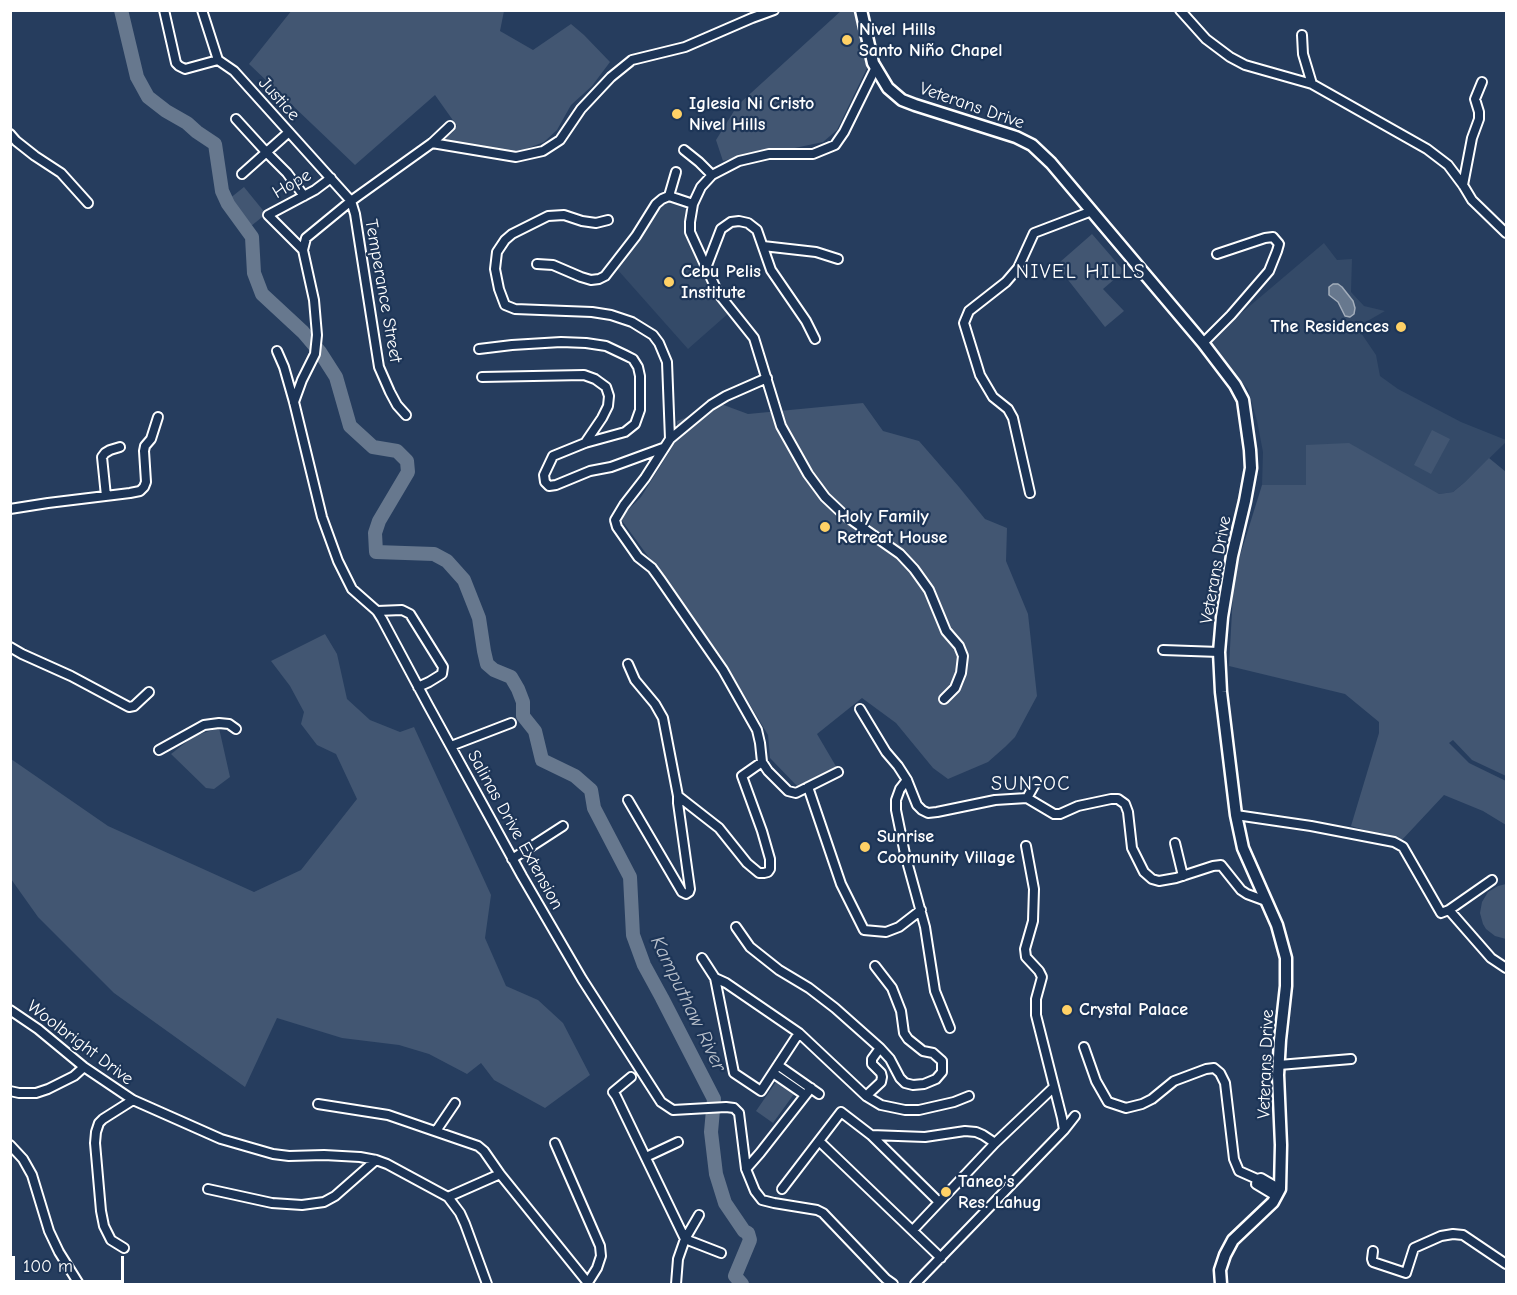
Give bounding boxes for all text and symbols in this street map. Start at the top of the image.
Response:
place label: Nivel Hills Santo Niño Chapel [859,19,1002,62]
marker: Nivel Hills Santo Niño Chapel [840,33,854,47]
street label: Justice [254,73,304,125]
street label: Veterans Drive [917,78,1027,134]
place label: Iglesia Ni Cristo Nivel Hills [689,93,814,136]
marker: Iglesia Ni Cristo Nivel Hills [670,107,684,121]
street label: Hope [269,164,315,204]
street label: Temperance Street [360,218,406,364]
district label: NIVEL HILLS [1016,260,1146,284]
place label: Cebu Pelis Institute [681,261,761,304]
marker: Cebu Pelis Institute [662,275,676,289]
place label: The Residences [1271,316,1389,338]
marker: The Residences [1394,320,1408,334]
place label: Holy Family Retreat House [837,506,947,548]
street label: Veterans Drive [1196,514,1236,626]
marker: Holy Family Retreat House [818,520,832,534]
street label: Salinas Drive Extension [462,747,568,913]
district label: SUN-OC [991,772,1071,796]
place label: Sunrise Coomunity Village [877,826,1015,868]
marker: Sunrise Coomunity Village [858,840,872,854]
water label: Kamputhaw River [645,932,731,1076]
street label: Woolbright Drive [22,996,138,1090]
place label: Crystal Palace [1079,999,1188,1021]
marker: Crystal Palace [1060,1003,1074,1017]
street label: Veterans Drive [1253,1009,1279,1119]
place label: Taneo's Res. Lahug [958,1171,1042,1214]
marker: Taneo's Res. Lahug [939,1185,953,1199]
scale bar [15,1244,128,1282]
text: 100 m [23,1256,73,1277]

